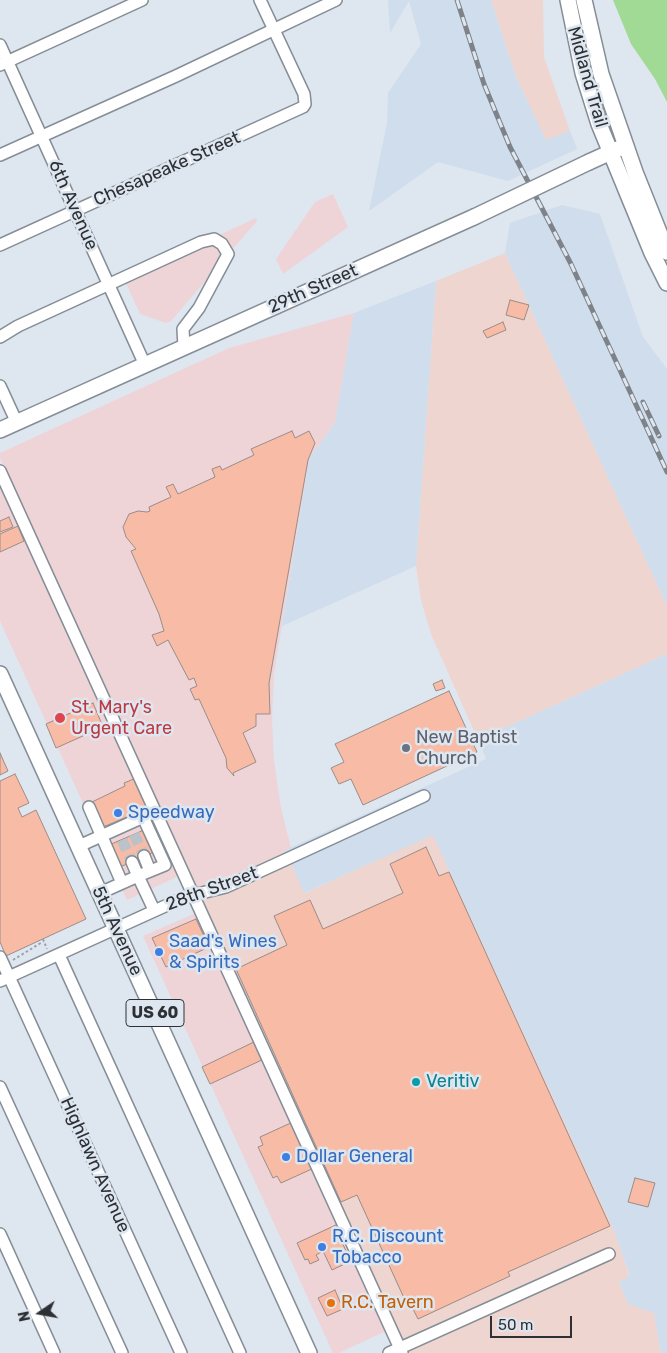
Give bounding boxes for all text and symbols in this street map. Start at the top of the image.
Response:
street label: Midland Trail [562,24,612,130]
street label: Chesapeake Street [90,127,244,211]
street label: 6th Avenue [44,157,102,253]
street label: 29th Street [265,260,361,318]
place label: St. Mary's Urgent Care [71,697,172,740]
marker: St. Mary's Urgent Care [53,711,67,725]
place label: New Baptist Church [416,727,517,770]
marker: New Baptist Church [400,742,412,754]
place label: Speedway [128,802,215,824]
marker: Speedway [112,807,124,819]
street label: 28th Street [163,862,261,916]
street label: 5th Avenue [87,883,147,979]
place label: Saad's Wines & Spirits [169,931,277,974]
marker: Saad's Wines & Spirits [153,946,165,958]
road number: US 60 [126,1000,184,1026]
place label: Veritiv [426,1071,479,1093]
marker: Veritiv [410,1076,422,1088]
street label: Highlawn Avenue [55,1094,135,1236]
place label: Dollar General [296,1146,413,1168]
marker: Dollar General [280,1151,292,1163]
place label: R.C. Discount Tobacco [332,1226,444,1268]
marker: R.C. Discount Tobacco [316,1241,328,1253]
north arrow [15,1288,65,1338]
place label: R.C. Tavern [341,1292,434,1314]
marker: R.C. Tavern [325,1297,337,1309]
scale bar [492,1306,574,1338]
text: N [15,1310,34,1323]
text: 50 m [498,1316,533,1334]

